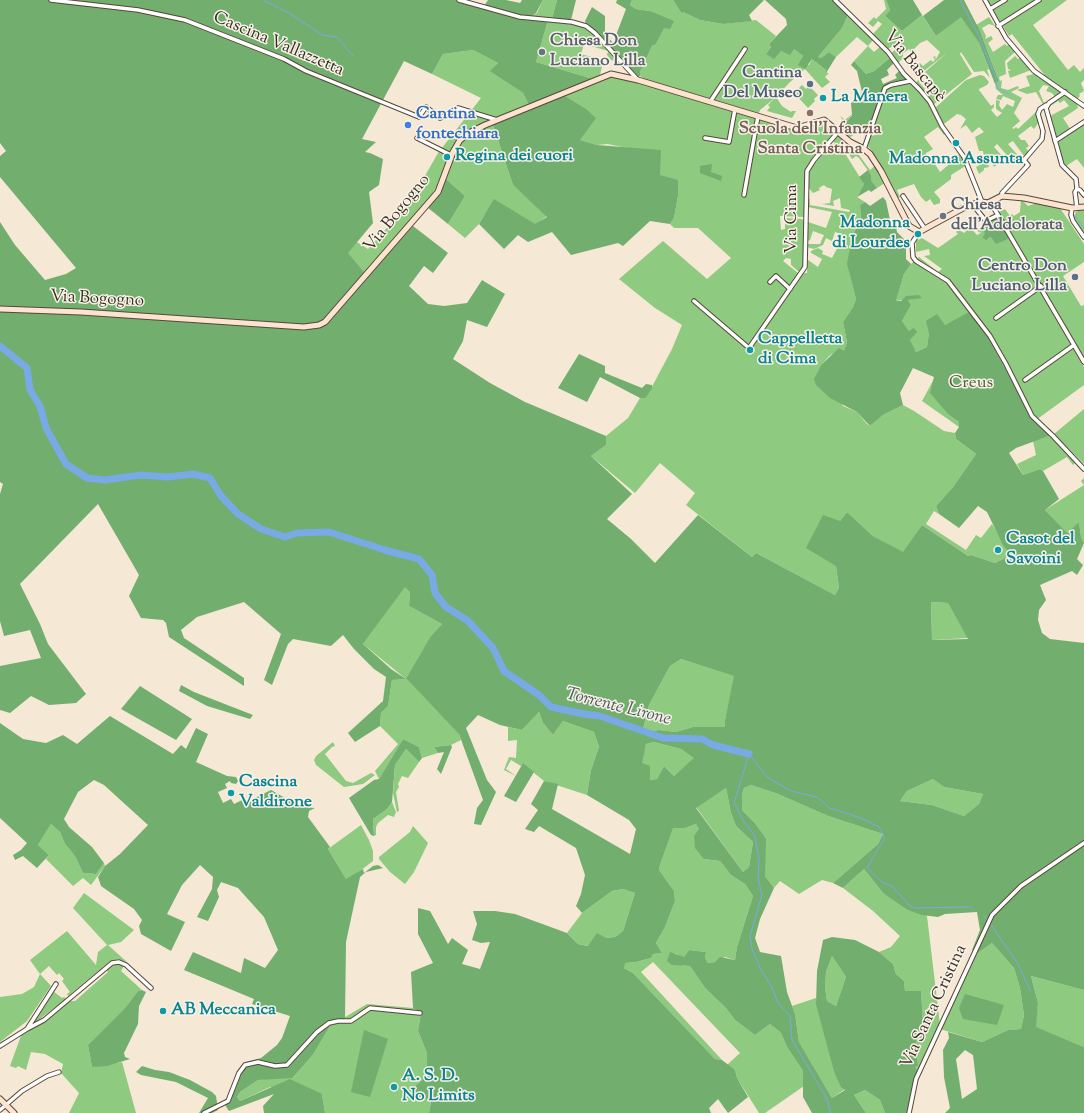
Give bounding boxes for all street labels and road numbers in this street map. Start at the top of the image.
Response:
street label: Cascina Vallazzetta [210,8,346,82]
street label: Via Bascapè [879,27,949,107]
street label: Via Bogogno [360,171,436,257]
street label: Via Cima [783,184,803,254]
street label: Via Bogogno [50,287,144,313]
street label: Via Santa Cristina [897,942,973,1072]

